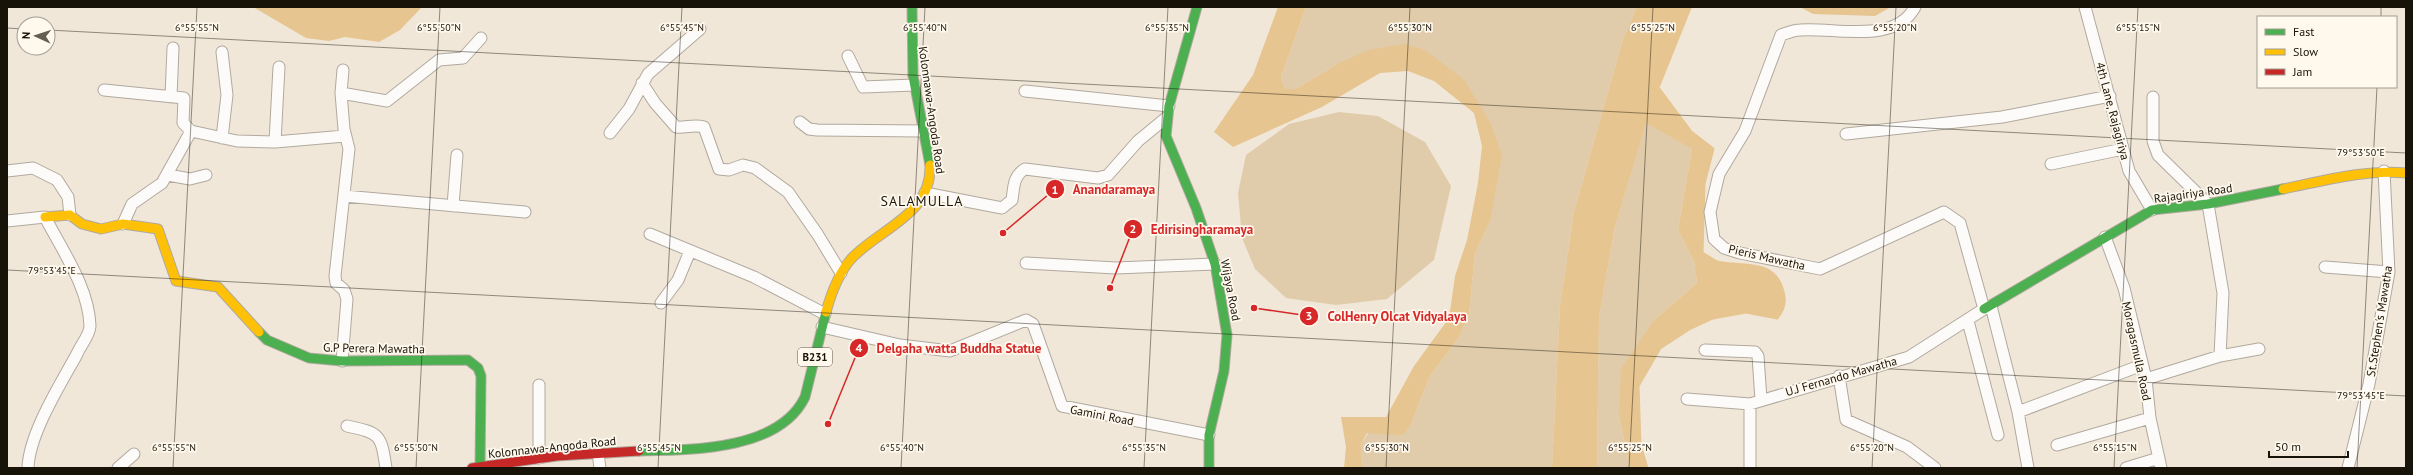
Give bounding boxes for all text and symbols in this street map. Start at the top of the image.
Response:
north arrow [16,16,56,56]
legend [2257,16,2397,88]
text: 6°55'55"N [175,21,219,34]
text: 6°55'50"N [417,21,461,34]
text: 6°55'45"N [660,21,704,34]
text: 6°55'40"N [903,21,947,34]
text: 6°55'35"N [1145,21,1189,34]
text: 6°55'30"N [1388,21,1432,34]
text: 6°55'25"N [1631,21,1675,34]
text: 6°55'20"N [1873,21,1917,34]
text: 6°55'15"N [2116,21,2160,34]
text: Fast [2293,24,2314,39]
text: N [19,31,33,39]
text: Slow [2293,44,2318,59]
street label: Kolonnawa-Angoda Road [916,45,948,175]
street label: 4th Lane, Rajagiriya [2093,60,2133,162]
text: Jam [2292,64,2312,79]
text: 79°53'50"E [2337,146,2385,159]
callout: Anandaramaya [1045,177,1163,202]
street label: Rajagiriya Road [2153,180,2233,206]
text: Anandaramaya [1073,181,1155,198]
text: 1 [1052,182,1058,197]
district label: SALAMULLA [880,192,964,210]
callout: Edirisingharamaya [1123,217,1262,242]
text: 2 [1130,221,1136,236]
text: Edirisingharamaya [1151,221,1253,238]
street label: Pieris Mawatha [1727,241,1807,273]
street label: Wijaya Road [1218,258,1244,322]
text: 79°53'45"E [28,264,76,277]
street label: St.Stephen's Mawatha [2363,264,2395,378]
street label: Moragasmulla Road [2119,300,2155,402]
callout: ColHenry Olcat Vidyalaya [1299,304,1475,329]
text: 3 [1306,308,1312,323]
text: ColHenry Olcat Vidyalaya [1327,308,1467,325]
callout: Delgaha watta Buddha Statue [849,336,1050,361]
street label: G.P Perera Mawatha [323,340,425,356]
text: 4 [856,340,863,355]
text: Delgaha watta Buddha Statue [877,340,1042,357]
road number: B231 [798,348,832,366]
street label: U.J Fernando Mawatha [1783,353,1899,399]
text: 79°53'45"E [2337,389,2385,402]
street label: Gamini Road [1069,401,1135,429]
street label: Kolonnawa-Angoda Road [487,433,617,461]
scale bar [2269,433,2348,459]
text: 50 m [2275,439,2301,454]
text: 6°55'55"N [152,441,196,454]
text: 6°55'50"N [394,441,438,454]
text: 6°55'45"N [637,441,681,454]
text: 6°55'40"N [880,441,924,454]
text: 6°55'35"N [1122,441,1166,454]
text: 6°55'30"N [1365,441,1409,454]
text: 6°55'25"N [1608,441,1652,454]
text: 6°55'20"N [1850,441,1894,454]
text: 6°55'15"N [2093,441,2137,454]

